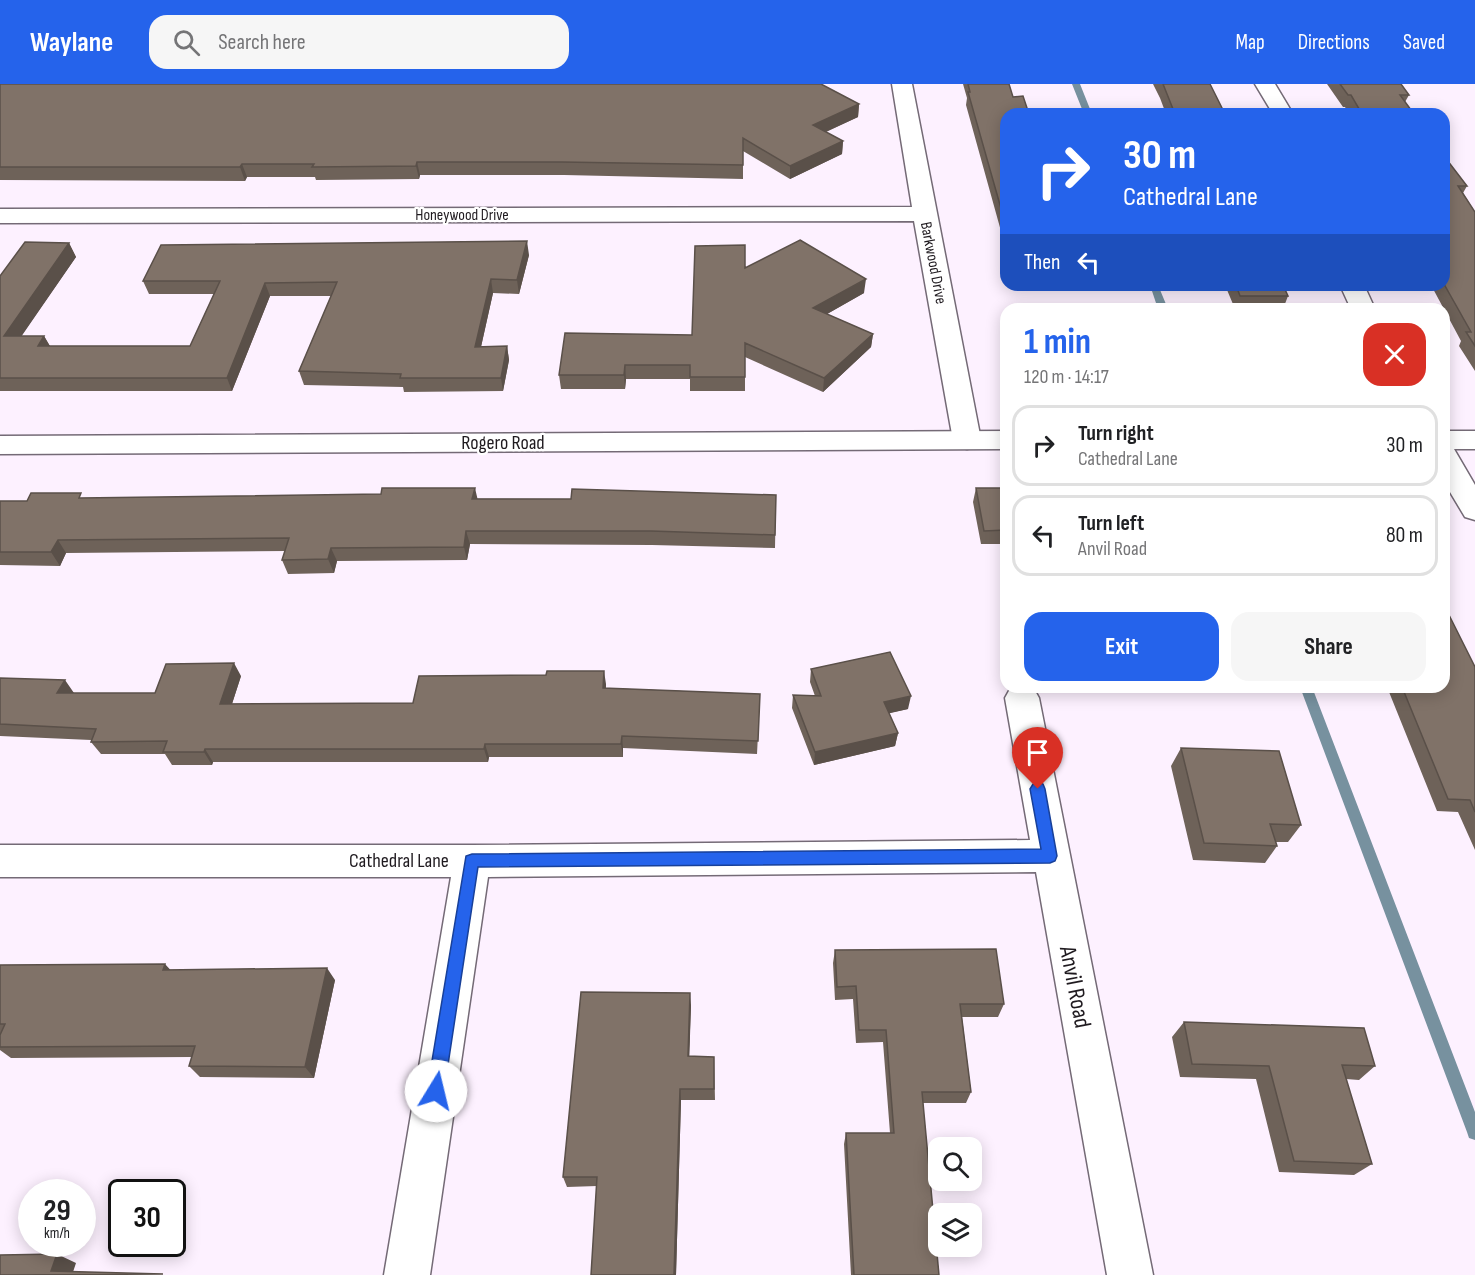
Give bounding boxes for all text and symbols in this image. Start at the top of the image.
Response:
search box [149,15,569,69]
text: Waylane [30,26,113,59]
icon: search [170,26,203,59]
text: Search here [218,29,306,56]
text: Map [1235,30,1265,55]
text: Directions [1298,30,1370,55]
text: Saved [1403,30,1445,55]
text: 30 m [1123,130,1196,181]
icon: right [1024,132,1102,210]
text: Cathedral Lane [1123,181,1258,213]
street label: Honeywood Drive [415,206,509,225]
street label: Barkwood Drive [916,220,950,306]
icon: left [1072,246,1105,279]
text: Then [1024,249,1060,276]
text: 1 min [1024,321,1091,364]
button: close [1363,323,1426,386]
text: 120 m · 14:17 [1024,365,1109,389]
text: Turn right [1078,420,1154,447]
icon: right [1027,429,1060,462]
street label: Rogero Road [461,431,545,455]
text: 30 m [1386,432,1423,459]
text: Cathedral Lane [1078,447,1178,471]
text: Turn left [1078,510,1144,537]
icon: left [1027,519,1060,552]
text: 80 m [1386,522,1423,549]
text: Anvil Road [1078,537,1147,561]
button: Exit [1024,612,1219,681]
button: Share [1231,612,1426,681]
pin [1012,727,1063,789]
icon: arrive [1021,736,1054,769]
street label: Cathedral Lane [349,849,449,873]
street label: Anvil Road [1053,943,1097,1030]
position arrow [404,1059,468,1123]
map controls [928,1137,982,1257]
button: search [928,1137,982,1191]
speed limit sign: 30 [108,1179,186,1257]
text: 29 [43,1193,71,1229]
button: layers [928,1203,982,1257]
text: km/h [44,1224,70,1243]

